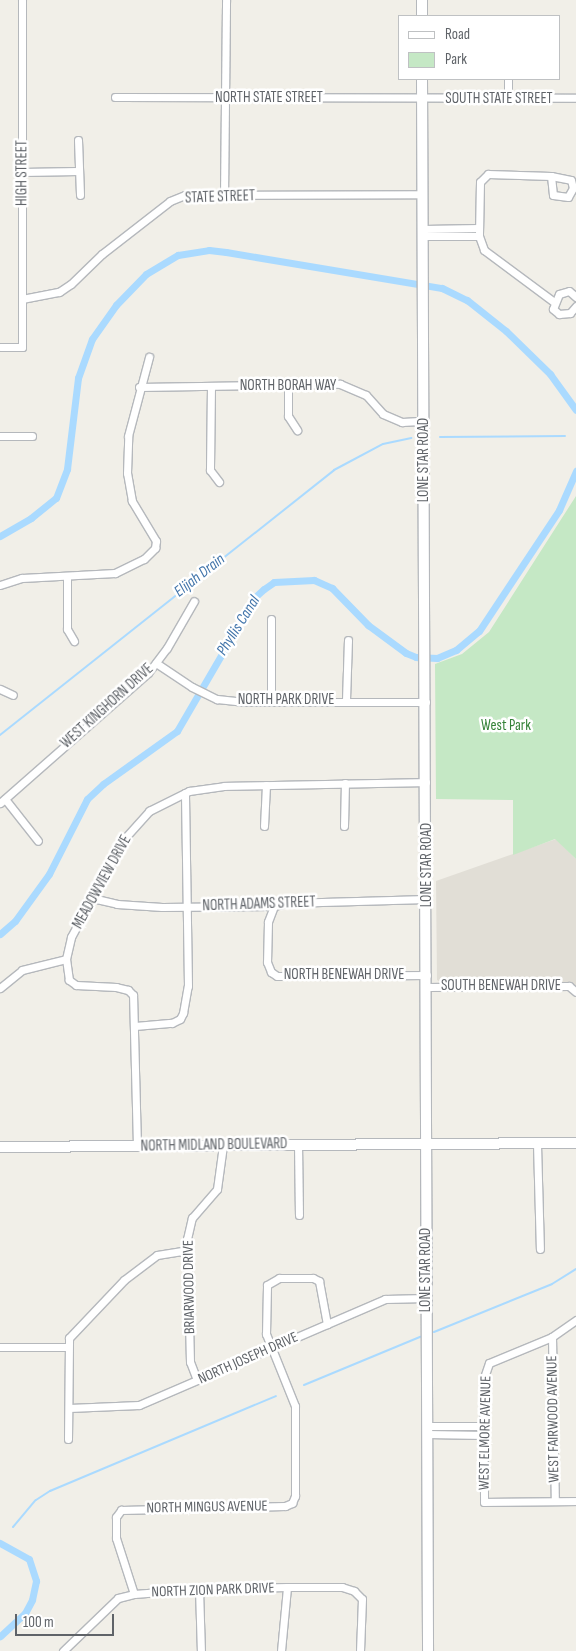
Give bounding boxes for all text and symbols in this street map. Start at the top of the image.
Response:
legend [398,15,561,80]
text: Road [445,25,470,44]
text: Park [445,50,467,69]
street label: NORTH STATE STREET [215,89,323,107]
street label: SOUTH STATE STREET [445,90,553,108]
street label: HIGH STREET [13,140,31,206]
street label: STATE STREET [185,187,255,207]
street label: NORTH BORAH WAY [240,377,336,395]
street label: LONE STAR ROAD [415,418,433,502]
water label: Elijah Drain [171,550,229,602]
water label: Phyllis Canal [213,593,265,659]
street label: WEST KINGHORN DRIVE [57,660,157,752]
street label: NORTH PARK DRIVE [238,691,334,709]
park label: West Park [481,717,531,735]
street label: LONE STAR ROAD [418,823,436,907]
street label: MEADOWVIEW DRIVE [69,832,135,932]
street label: NORTH ADAMS STREET [202,893,316,915]
street label: NORTH BENEWAH DRIVE [284,966,404,984]
street label: SOUTH BENEWAH DRIVE [441,977,561,995]
street label: NORTH MIDLAND BOULEVARD [140,1135,288,1155]
street label: LONE STAR ROAD [417,1228,435,1312]
street label: BRIARWOOD DRIVE [179,1240,199,1334]
street label: NORTH JOSEPH DRIVE [195,1328,301,1388]
street label: WEST FAIRWOOD AVENUE [543,1355,563,1483]
street label: WEST ELMORE AVENUE [475,1376,495,1490]
street label: NORTH MINGUS AVENUE [146,1497,268,1517]
street label: NORTH ZION PARK DRIVE [151,1579,275,1601]
scale bar [18,1604,116,1636]
text: 100 m [23,1613,54,1632]

